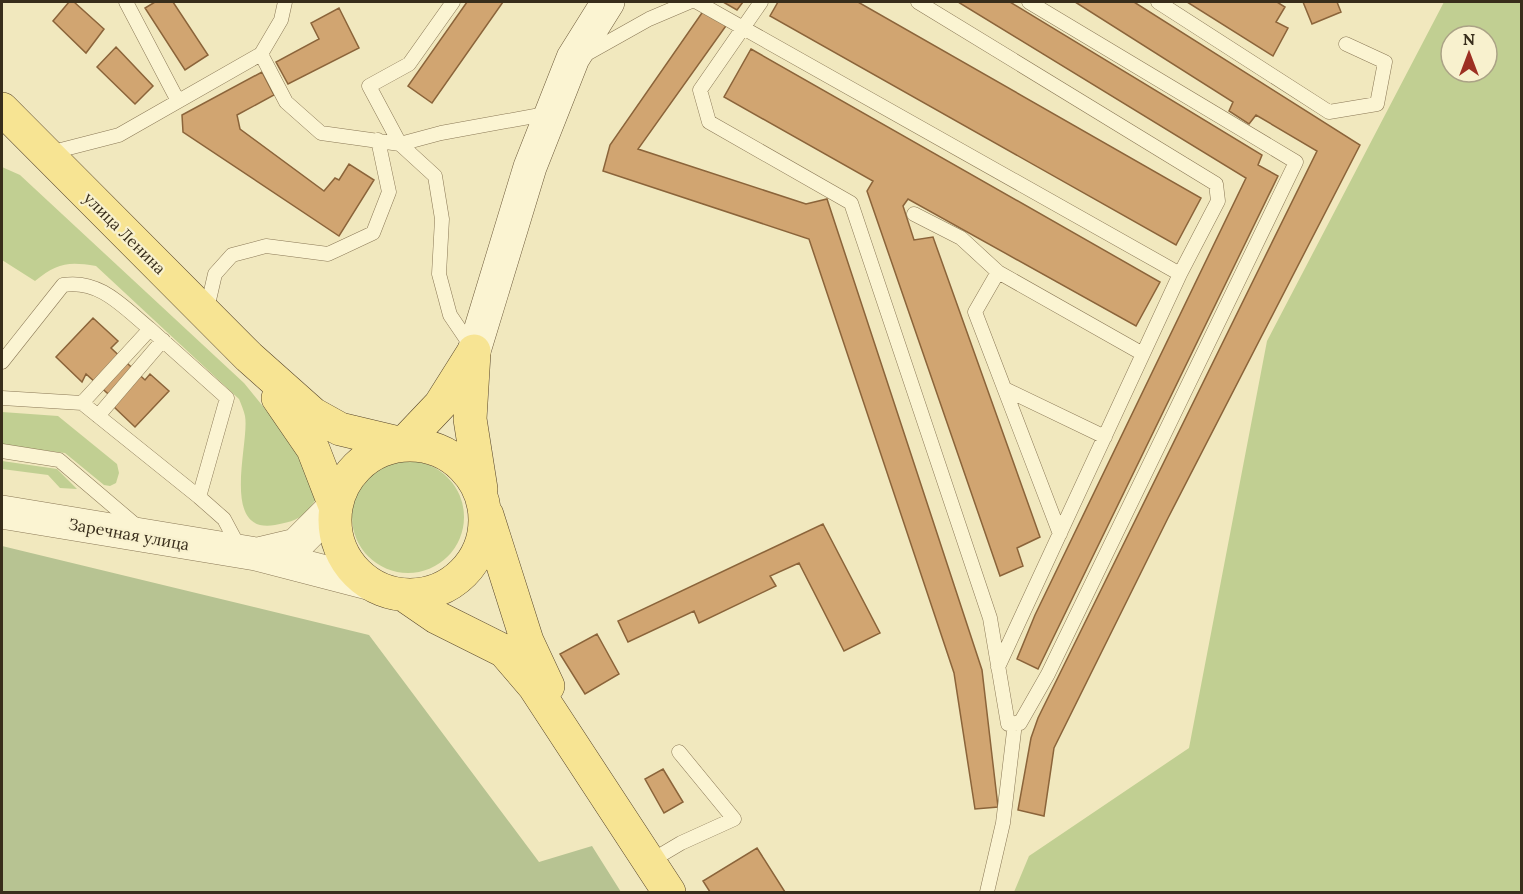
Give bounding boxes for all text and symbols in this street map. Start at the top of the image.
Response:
north arrow [1439,24,1499,84]
text: N [1463,29,1475,49]
street label: улица Ленина [80,188,170,278]
street label: Заречная улица [67,514,191,554]

